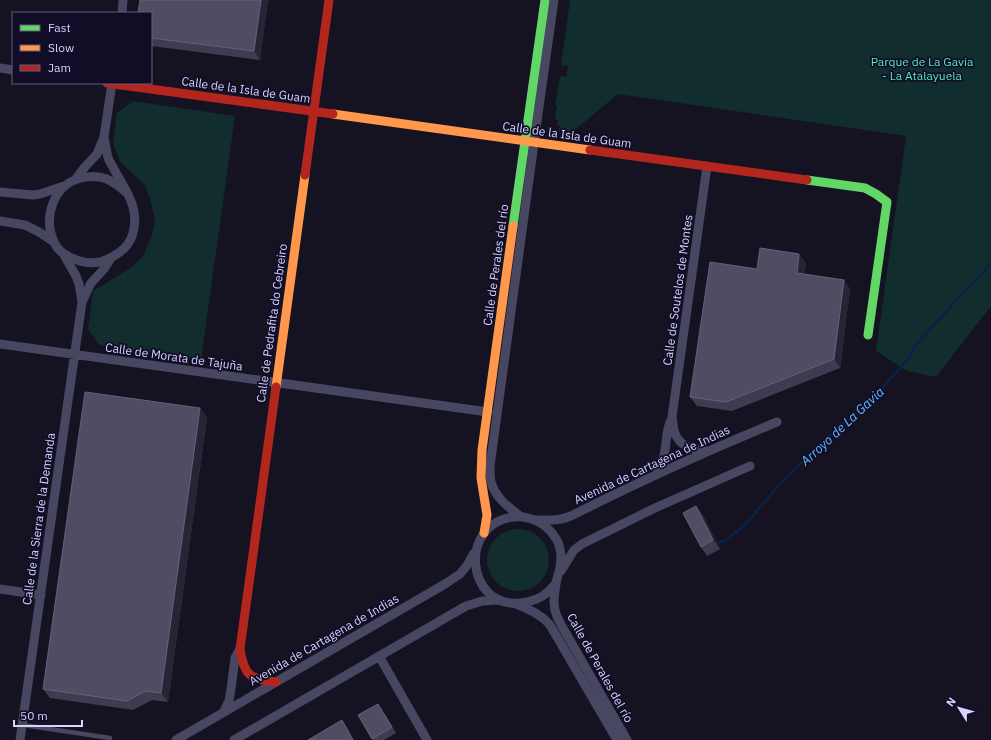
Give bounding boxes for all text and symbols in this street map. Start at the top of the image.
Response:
legend [12,12,152,84]
text: Fast [48,20,71,35]
text: Slow [48,40,74,55]
park label: Parque de La Gavia - La Atalayuela [871,54,974,83]
text: Jam [48,60,71,75]
street label: Calle de la Isla de Guam [181,73,312,106]
street label: Calle de la Isla de Guam [502,118,633,151]
street label: Calle de Perales del río [480,203,512,327]
street label: Calle de Soutelos de Montes [659,213,696,366]
street label: Calle de Pedrafita do Cebreiro [253,242,290,403]
street label: Calle de Morata de Tajuña [104,339,244,374]
water label: Arroyo de La Gavia [796,383,888,470]
street label: Avenida de Cartagena de Indias [571,422,732,507]
street label: Calle de la Sierra de la Demanda [19,431,58,606]
street label: Avenida de Cartagena de Indias [246,590,401,689]
street label: Calle de Perales del río [564,610,637,725]
north arrow [939,688,979,728]
text: N [943,695,959,709]
scale bar [14,702,82,728]
text: 50 m [20,708,48,723]

